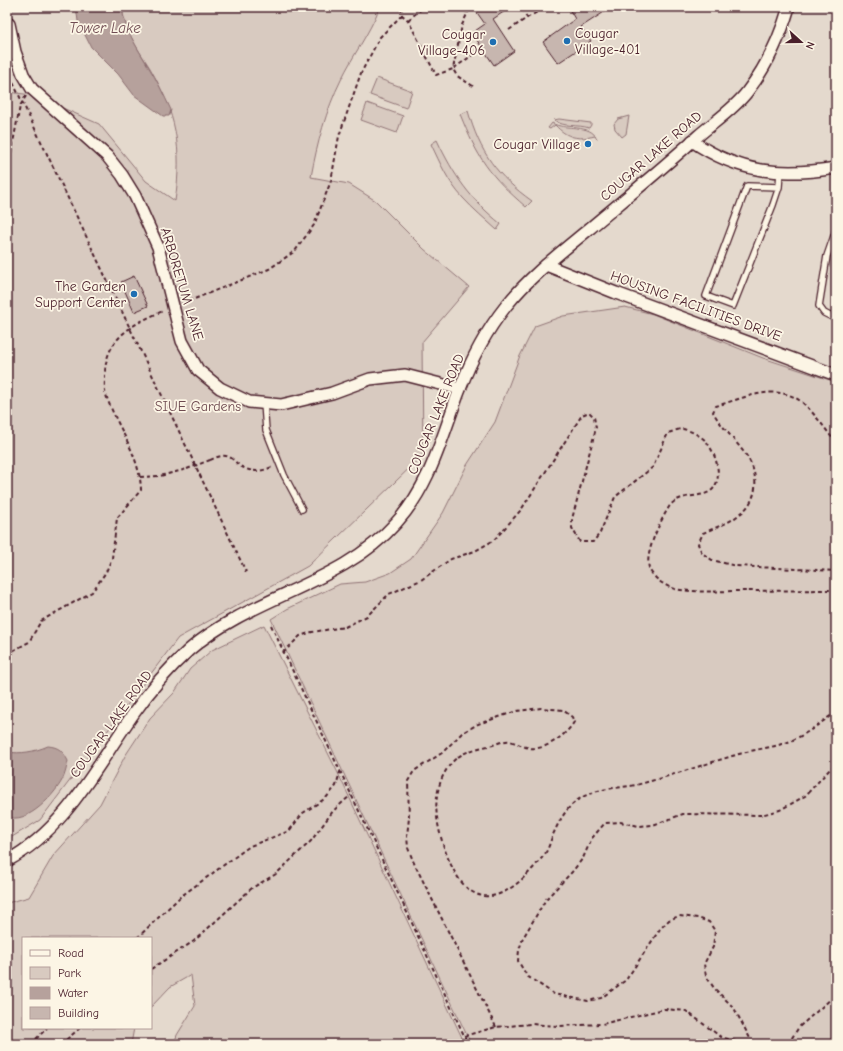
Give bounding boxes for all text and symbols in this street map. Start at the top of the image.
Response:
water label: Tower Lake [69,19,141,37]
north arrow [781,22,821,62]
place label: Cougar Village-401 [575,25,640,58]
place label: Cougar Village-406 [418,26,485,59]
marker: Cougar Village-401 [562,36,572,46]
marker: Cougar Village-406 [488,37,498,47]
text: N [803,40,817,51]
street label: COUGAR LAKE ROAD [597,107,705,205]
place label: Cougar Village [493,136,580,153]
marker: Cougar Village [583,139,593,149]
street label: ARBORETUM LANE [157,226,207,342]
street label: HOUSING FACILITIES DRIVE [608,267,784,345]
place label: The Garden Support Center [35,278,126,311]
marker: The Garden Support Center [129,289,139,299]
street label: COUGAR LAKE ROAD [404,351,468,477]
park label: SIUE Gardens [155,398,241,415]
street label: COUGAR LAKE ROAD [66,667,156,781]
legend [22,937,152,1029]
text: Road [58,946,84,960]
text: Park [58,966,81,980]
text: Water [58,986,88,1000]
text: Building [58,1006,99,1020]

